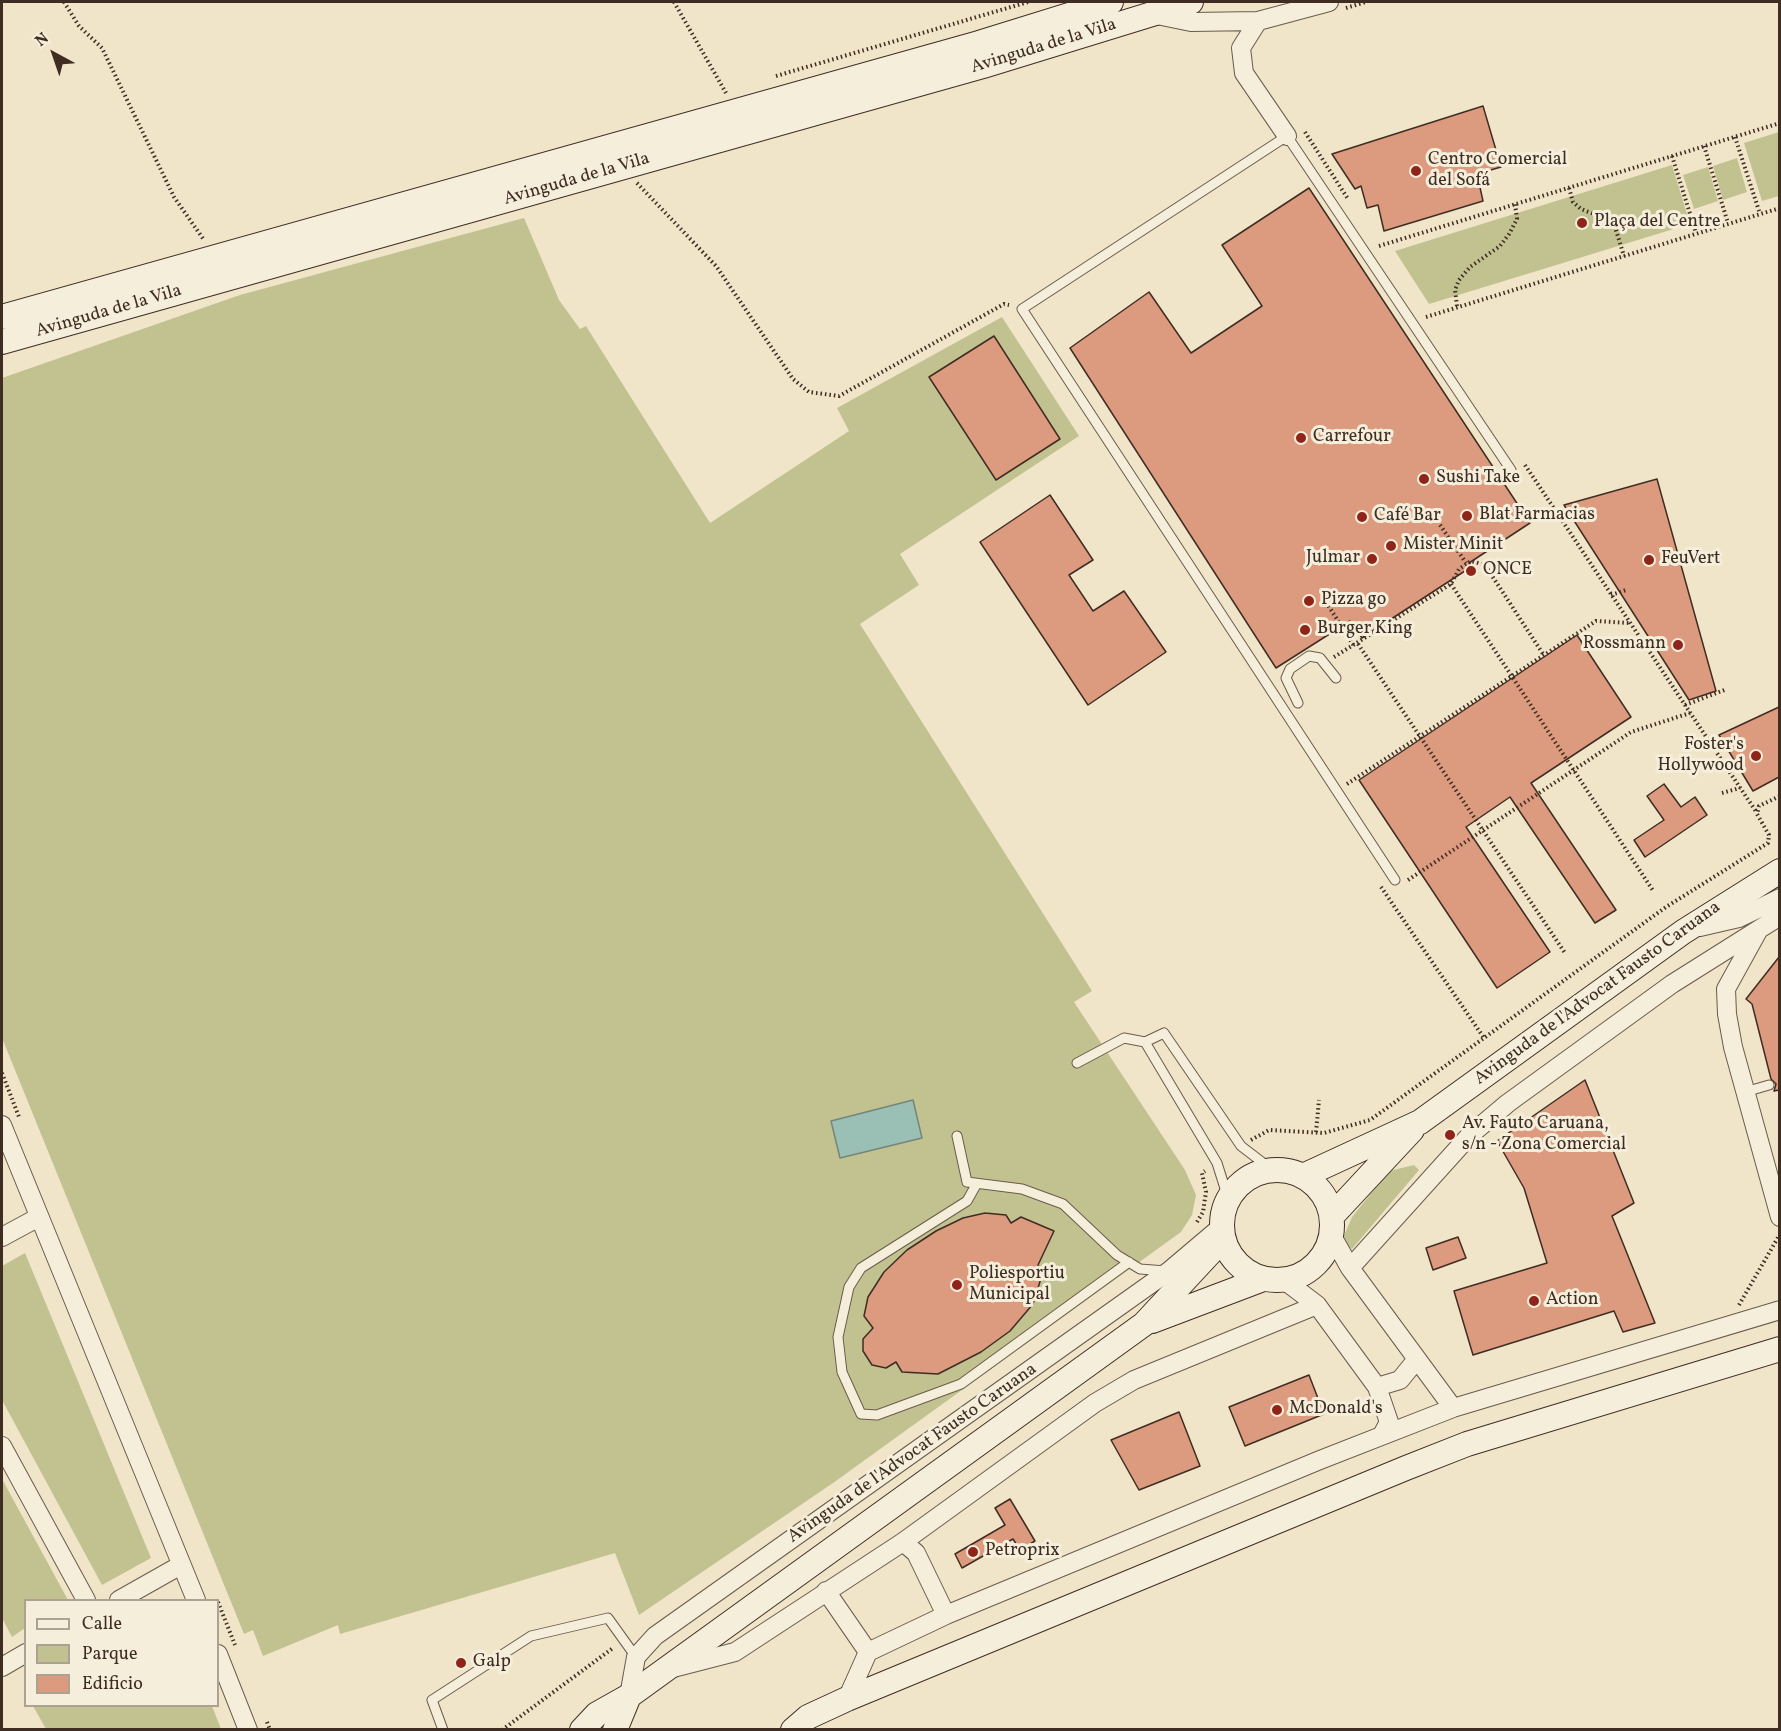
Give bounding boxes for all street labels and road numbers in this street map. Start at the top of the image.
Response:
street label: Avinguda de la Vila [969,15,1119,79]
street label: Avinguda de la Vila [502,149,652,211]
street label: Avinguda de la Vila [34,281,184,343]
street label: Avinguda de l'Advocat Fausto Caruana [1471,897,1725,1091]
street label: Avinguda de l'Advocat Fausto Caruana [784,1359,1042,1549]

